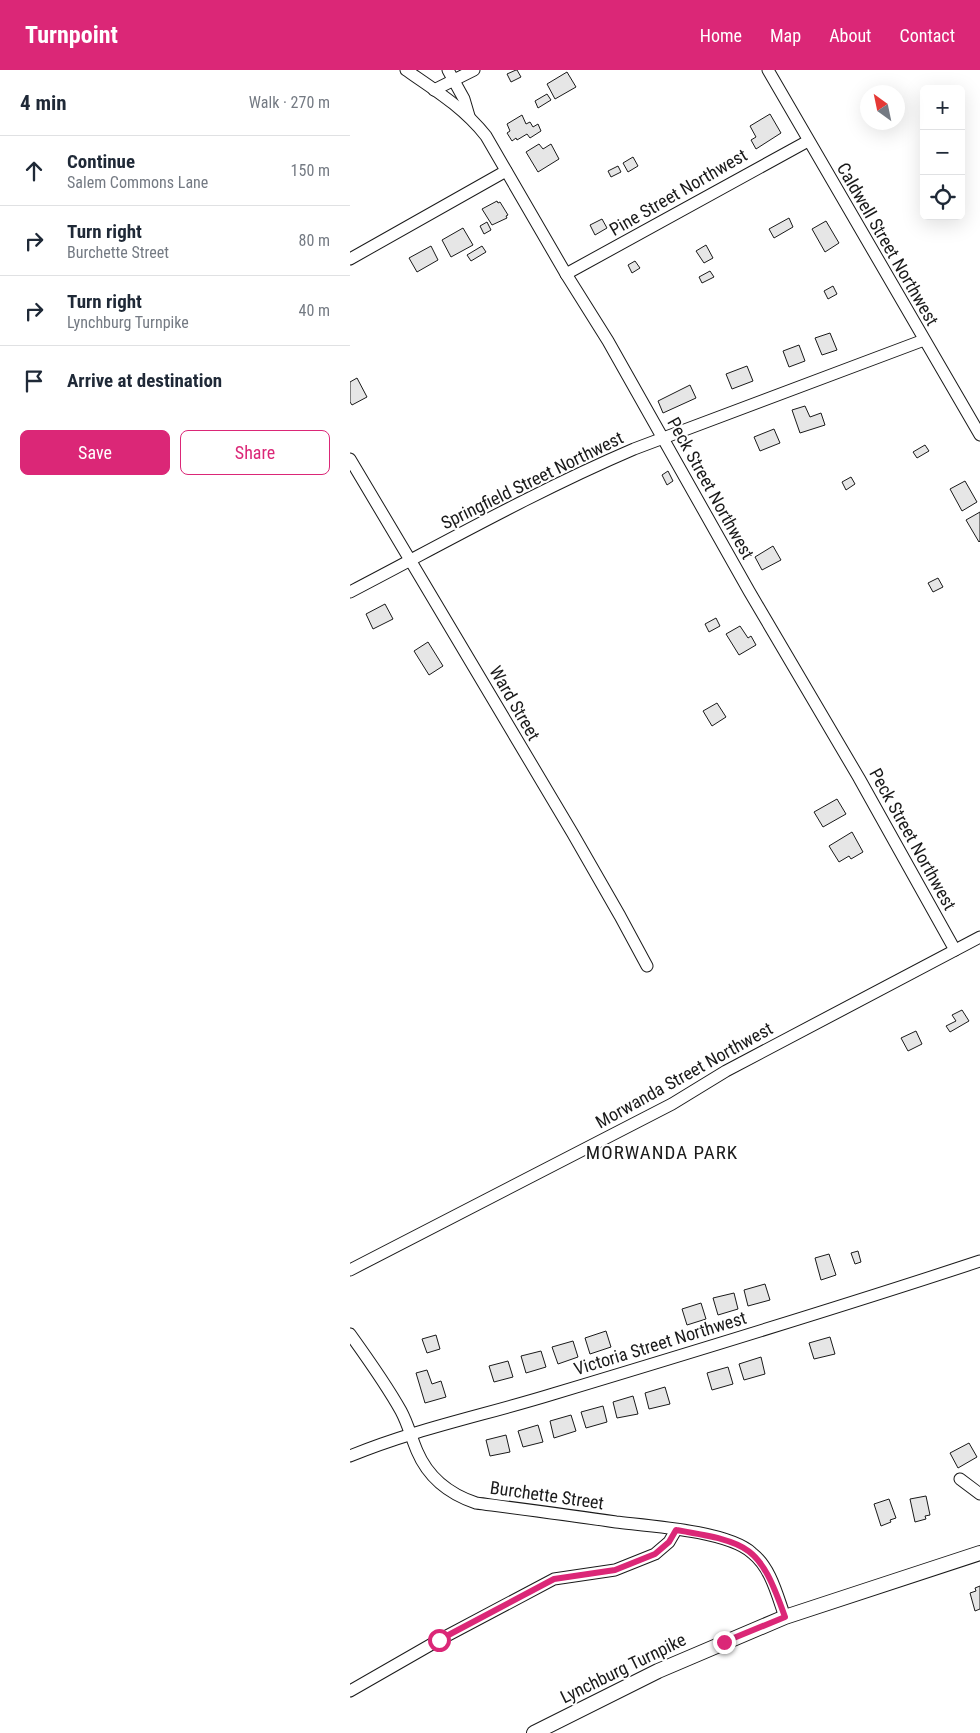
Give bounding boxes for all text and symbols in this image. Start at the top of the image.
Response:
text: Turnpoint [25,21,118,49]
text: Home [700,25,742,46]
text: Map [770,25,801,46]
text: About [829,25,871,46]
text: Contact [899,25,955,46]
north arrow [860,85,905,130]
map controls [920,85,965,220]
button: + [920,85,965,130]
text: 4 min [20,91,67,115]
text: Walk · 270 m [249,93,330,112]
button: − [920,130,965,175]
street label: Pine Street Northwest [605,144,751,240]
text: Continue [67,150,135,173]
icon: ahead [20,157,48,185]
street label: Caldwell Street Northwest [833,159,943,329]
text: 150 m [291,161,330,180]
text: Salem Commons Lane [67,173,208,192]
button: locate [920,175,965,220]
text: Turn right [67,220,142,243]
icon: right [20,227,48,255]
text: 80 m [298,231,330,250]
text: Burchette Street [67,243,169,262]
text: Turn right [67,290,142,313]
icon: right [20,297,48,325]
text: 40 m [298,301,330,320]
text: Lynchburg Turnpike [67,313,189,332]
icon: arrive [20,367,48,395]
text: Arrive at destination [67,369,222,392]
street label: Peck Street Northwest [663,413,759,563]
street label: Springfield Street Northwest [438,427,626,533]
button: Save [20,430,170,475]
button: Share [180,430,330,475]
street label: Ward Street [485,662,545,744]
street label: Peck Street Northwest [865,764,961,914]
street label: Morwanda Street Northwest [592,1018,776,1132]
district label: MORWANDA PARK [586,1141,738,1164]
street label: Victoria Street Northwest [571,1307,749,1379]
street label: Burchette Street [489,1477,605,1513]
route start [428,1629,451,1652]
street label: Lynchburg Turnpike [557,1629,689,1707]
route end [713,1631,736,1654]

